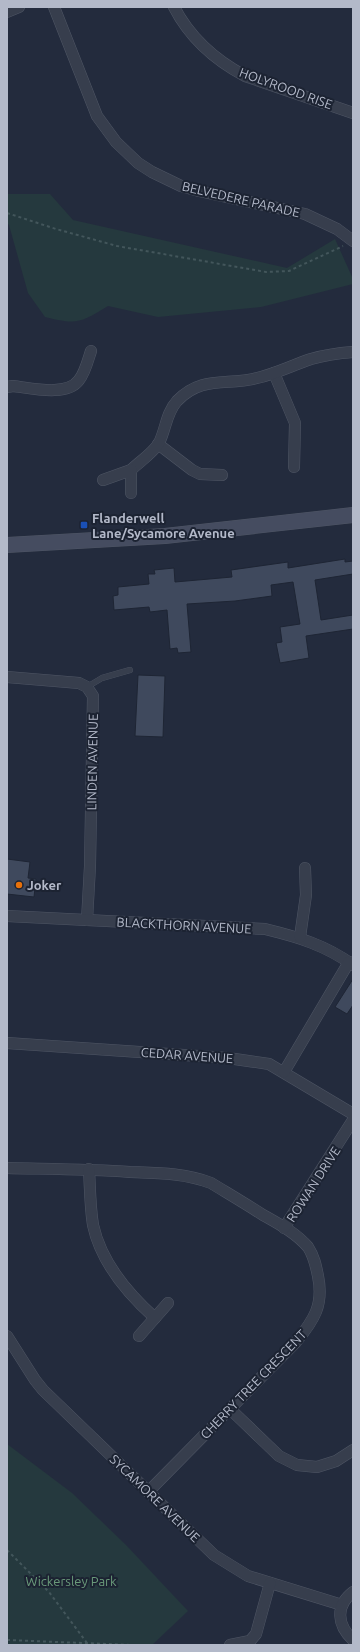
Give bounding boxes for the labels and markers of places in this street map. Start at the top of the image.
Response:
place label: Flanderwell Lane/Sycamore Avenue [92,511,235,540]
marker: Flanderwell Lane/Sycamore Avenue [79,520,89,530]
place label: Joker [27,878,62,892]
marker: Joker [14,880,24,890]

